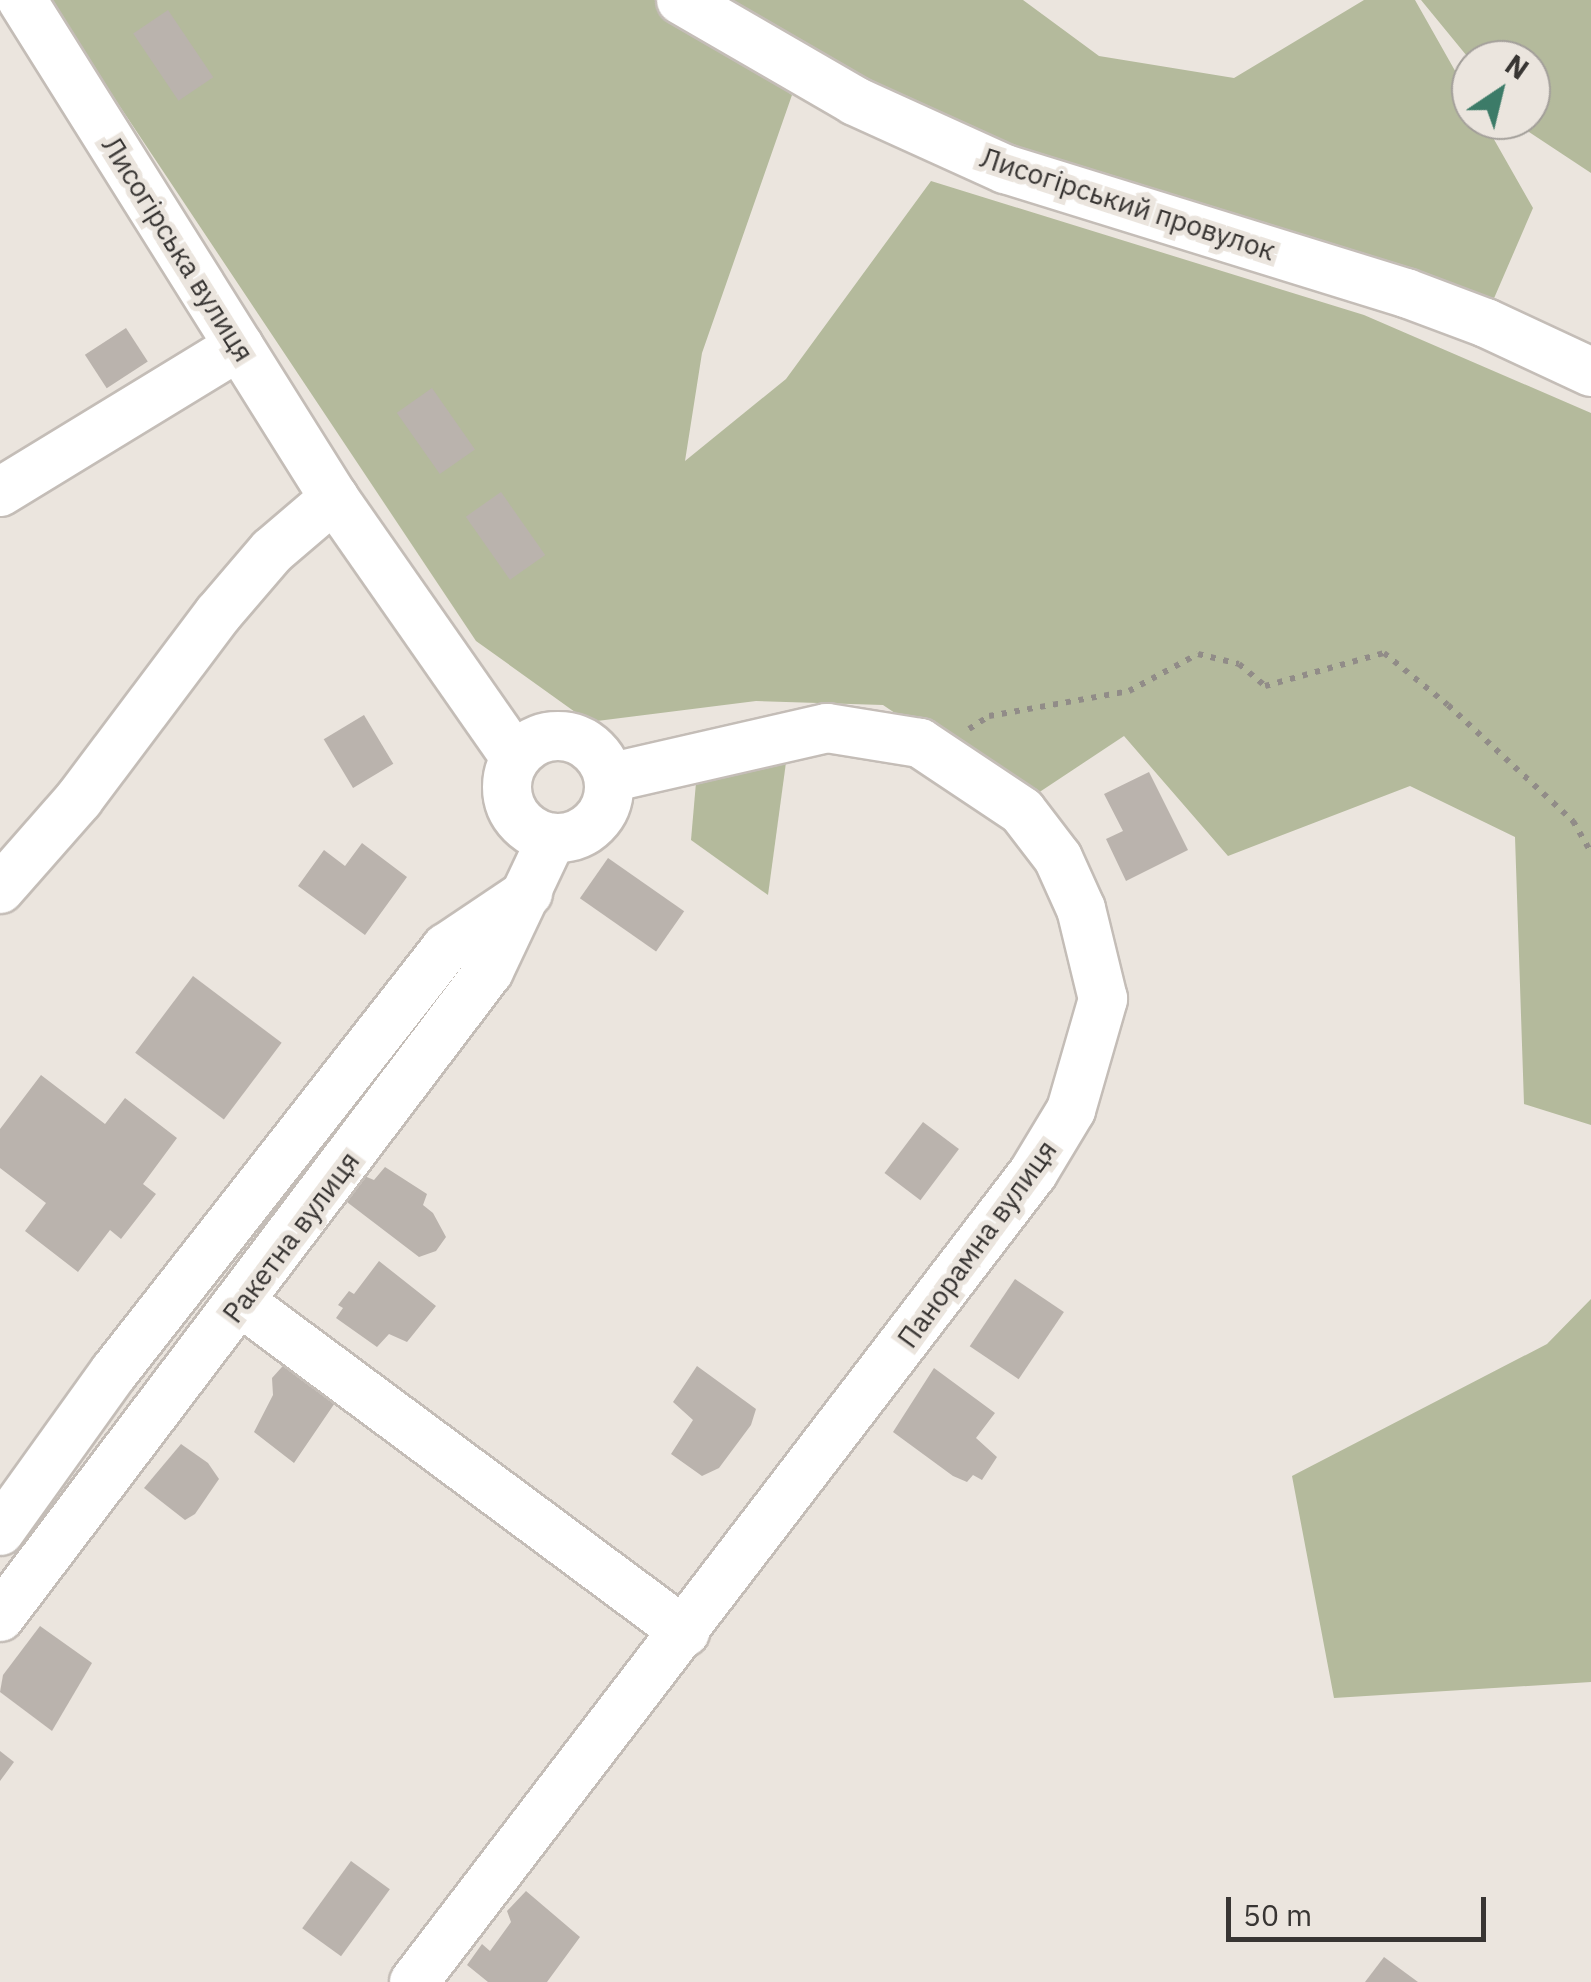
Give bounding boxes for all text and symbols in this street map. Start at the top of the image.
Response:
north arrow [1451,40,1551,140]
text: N [1498,46,1536,88]
street label: Лисогірська вулиця [95,130,261,368]
street label: Лисогірський провулок [976,140,1280,268]
street label: Панорамна вулиця [890,1134,1064,1354]
street label: Ракетна вулиця [216,1145,366,1329]
scale bar [1231,1877,1491,1939]
text: 50 m [1243,1895,1312,1934]

